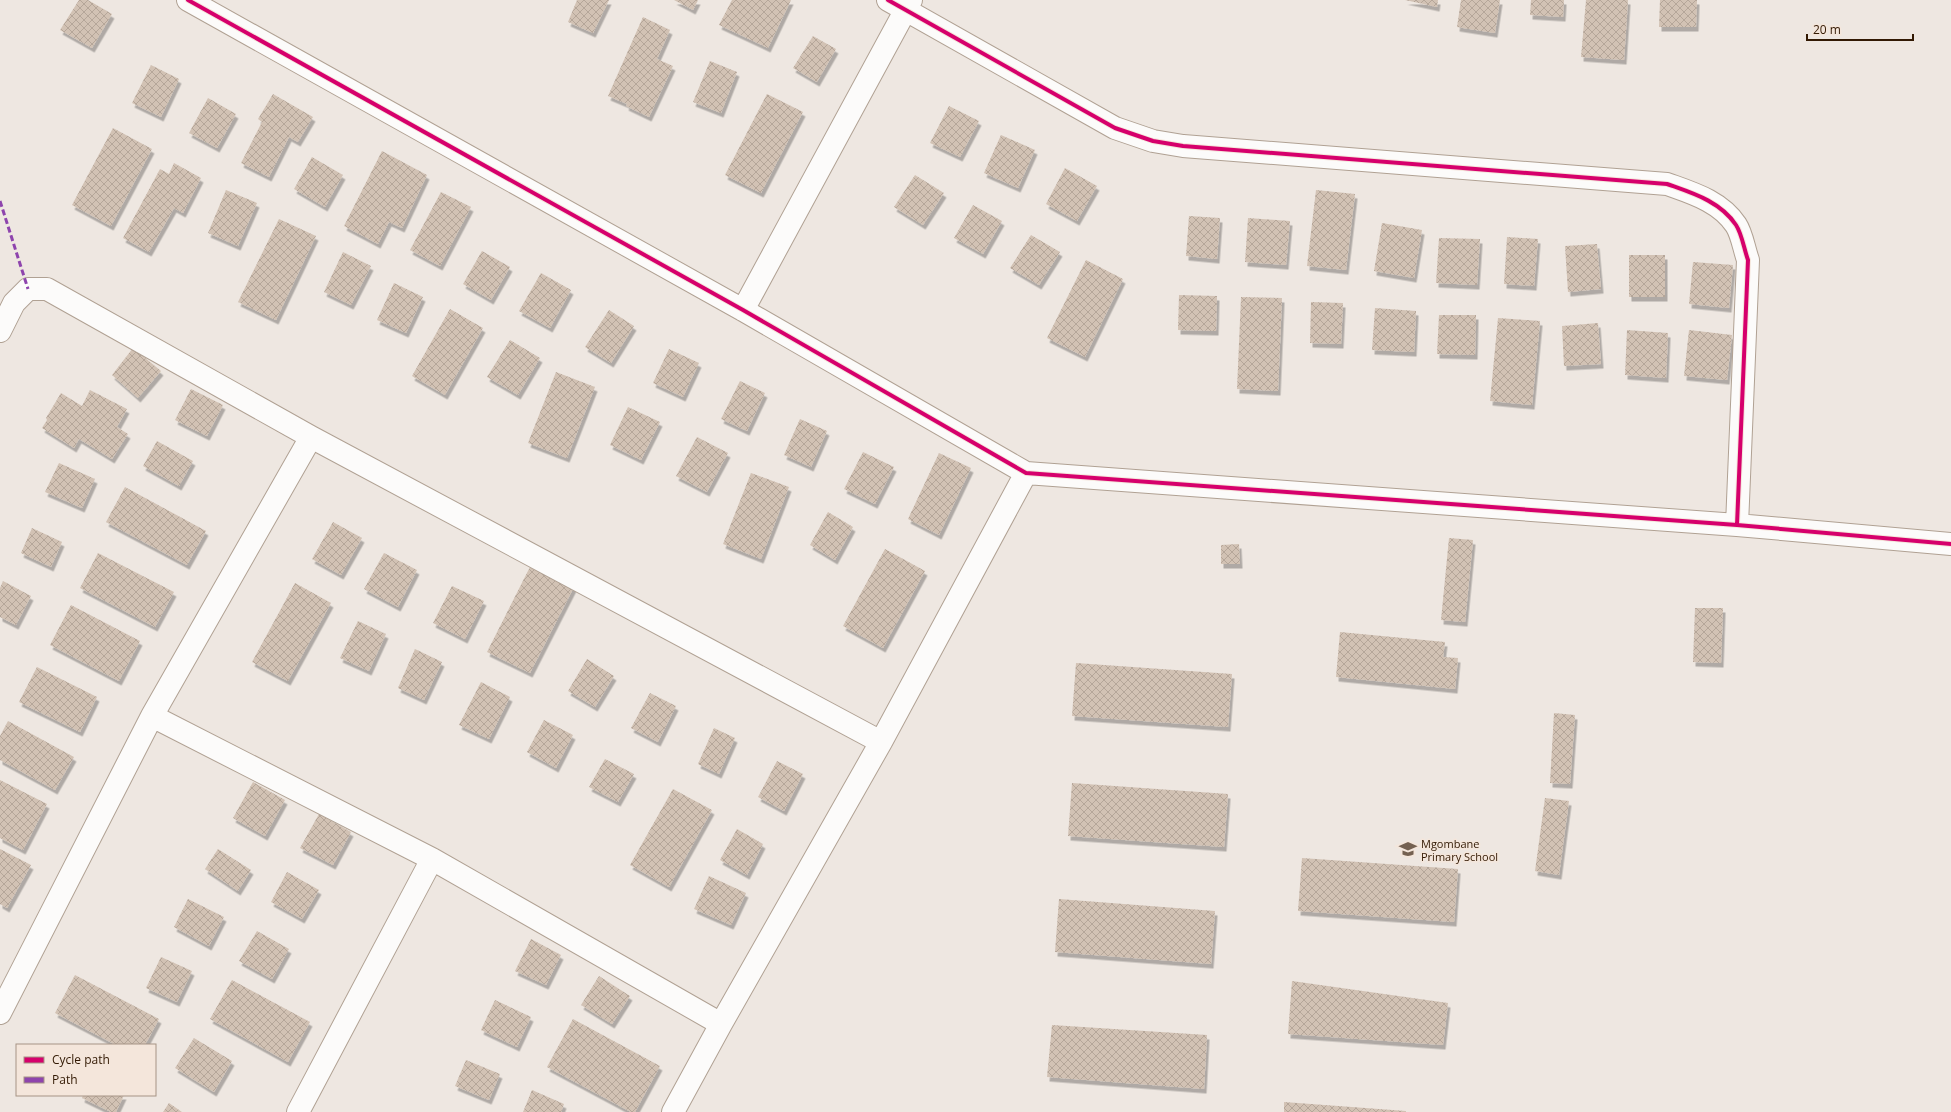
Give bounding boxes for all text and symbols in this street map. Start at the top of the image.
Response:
scale bar [1807,16,1913,42]
text: 20 m [1813,21,1841,38]
place label: Mgombane Primary School [1421,836,1498,864]
school or university icon: Mgombane Primary School [1398,839,1418,859]
legend [16,1044,156,1096]
text: Cycle path [52,1051,110,1068]
text: Path [52,1071,78,1088]

